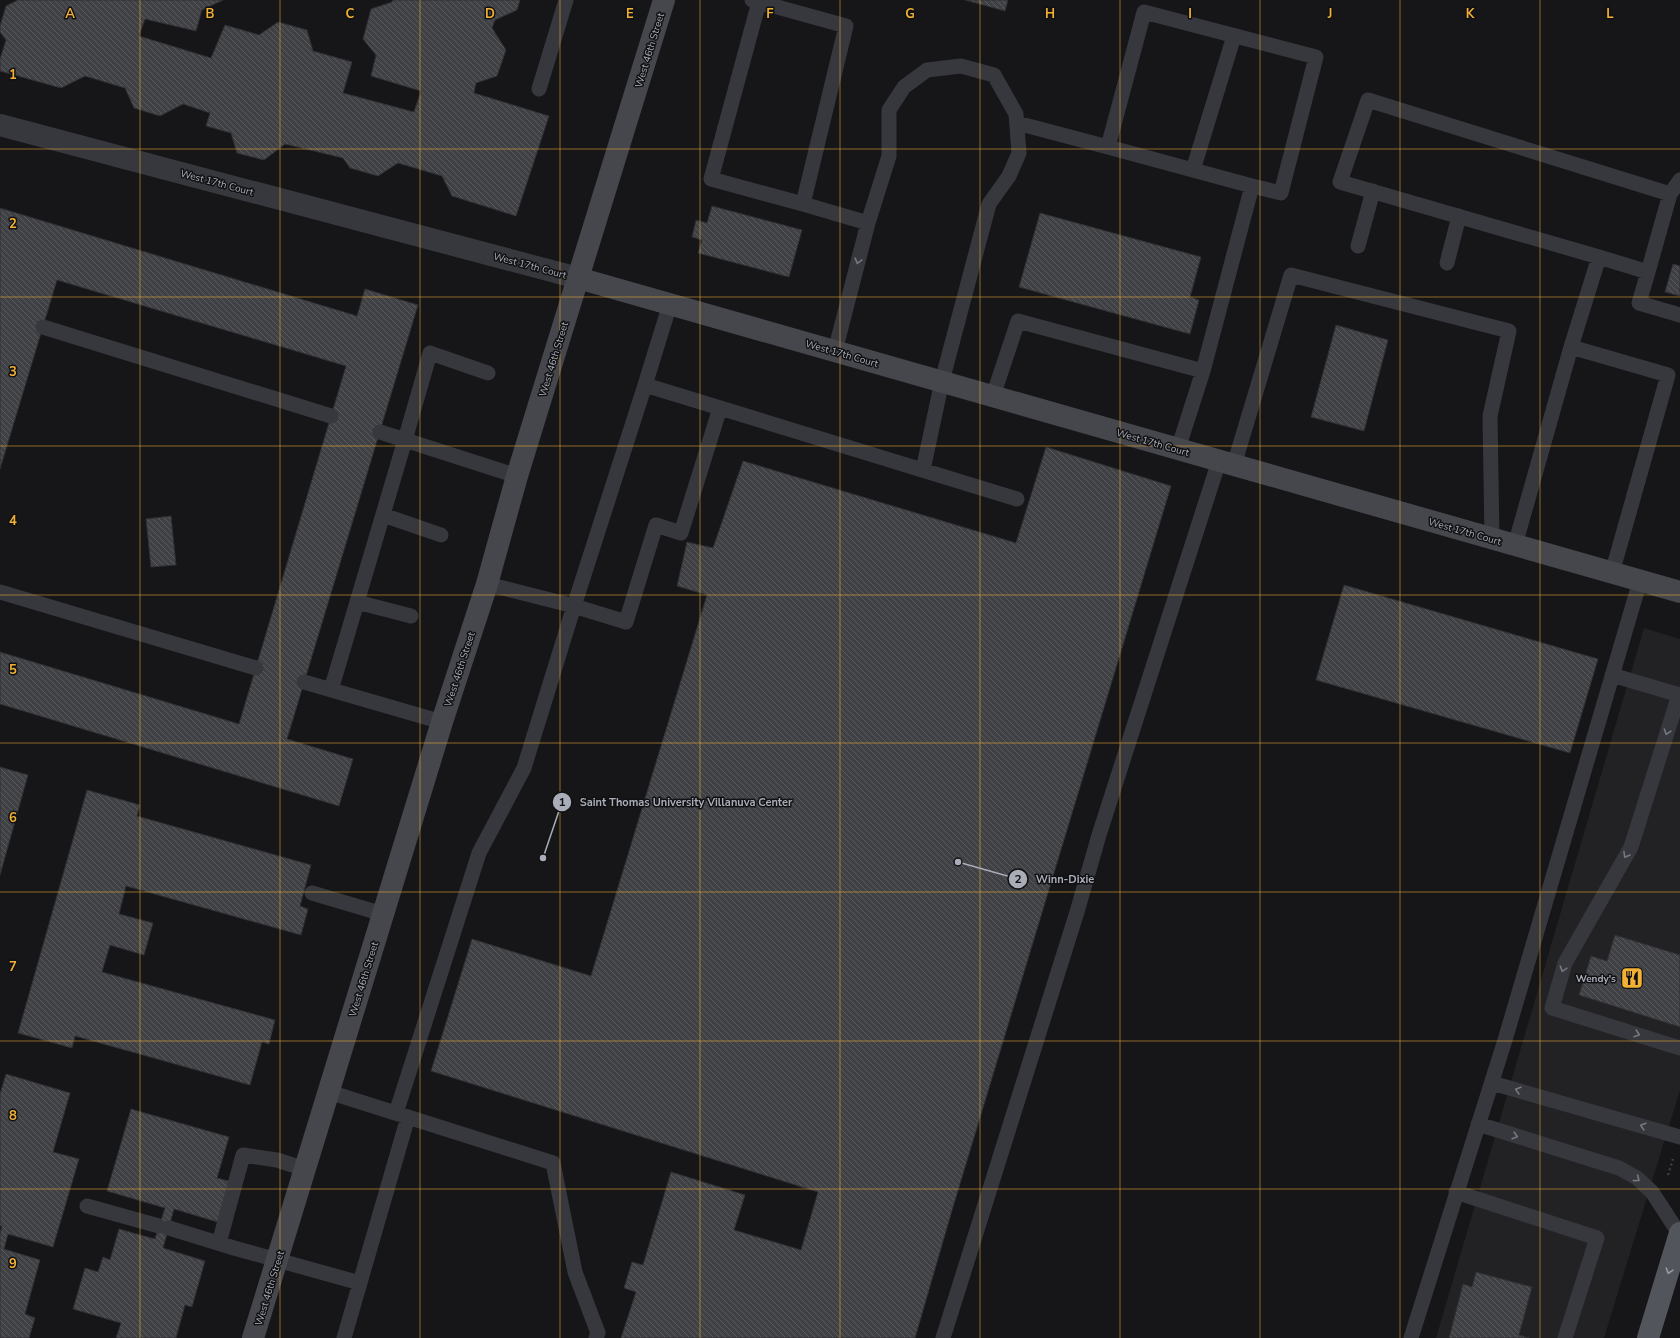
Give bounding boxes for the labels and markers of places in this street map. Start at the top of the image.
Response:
callout: Saint Thomas University Villanuva Center [552,790,801,813]
callout: Winn-Dixie [1008,867,1103,890]
restaurant icon: Wendy's [1619,965,1645,991]
place label: Wendy's [1576,972,1616,986]

